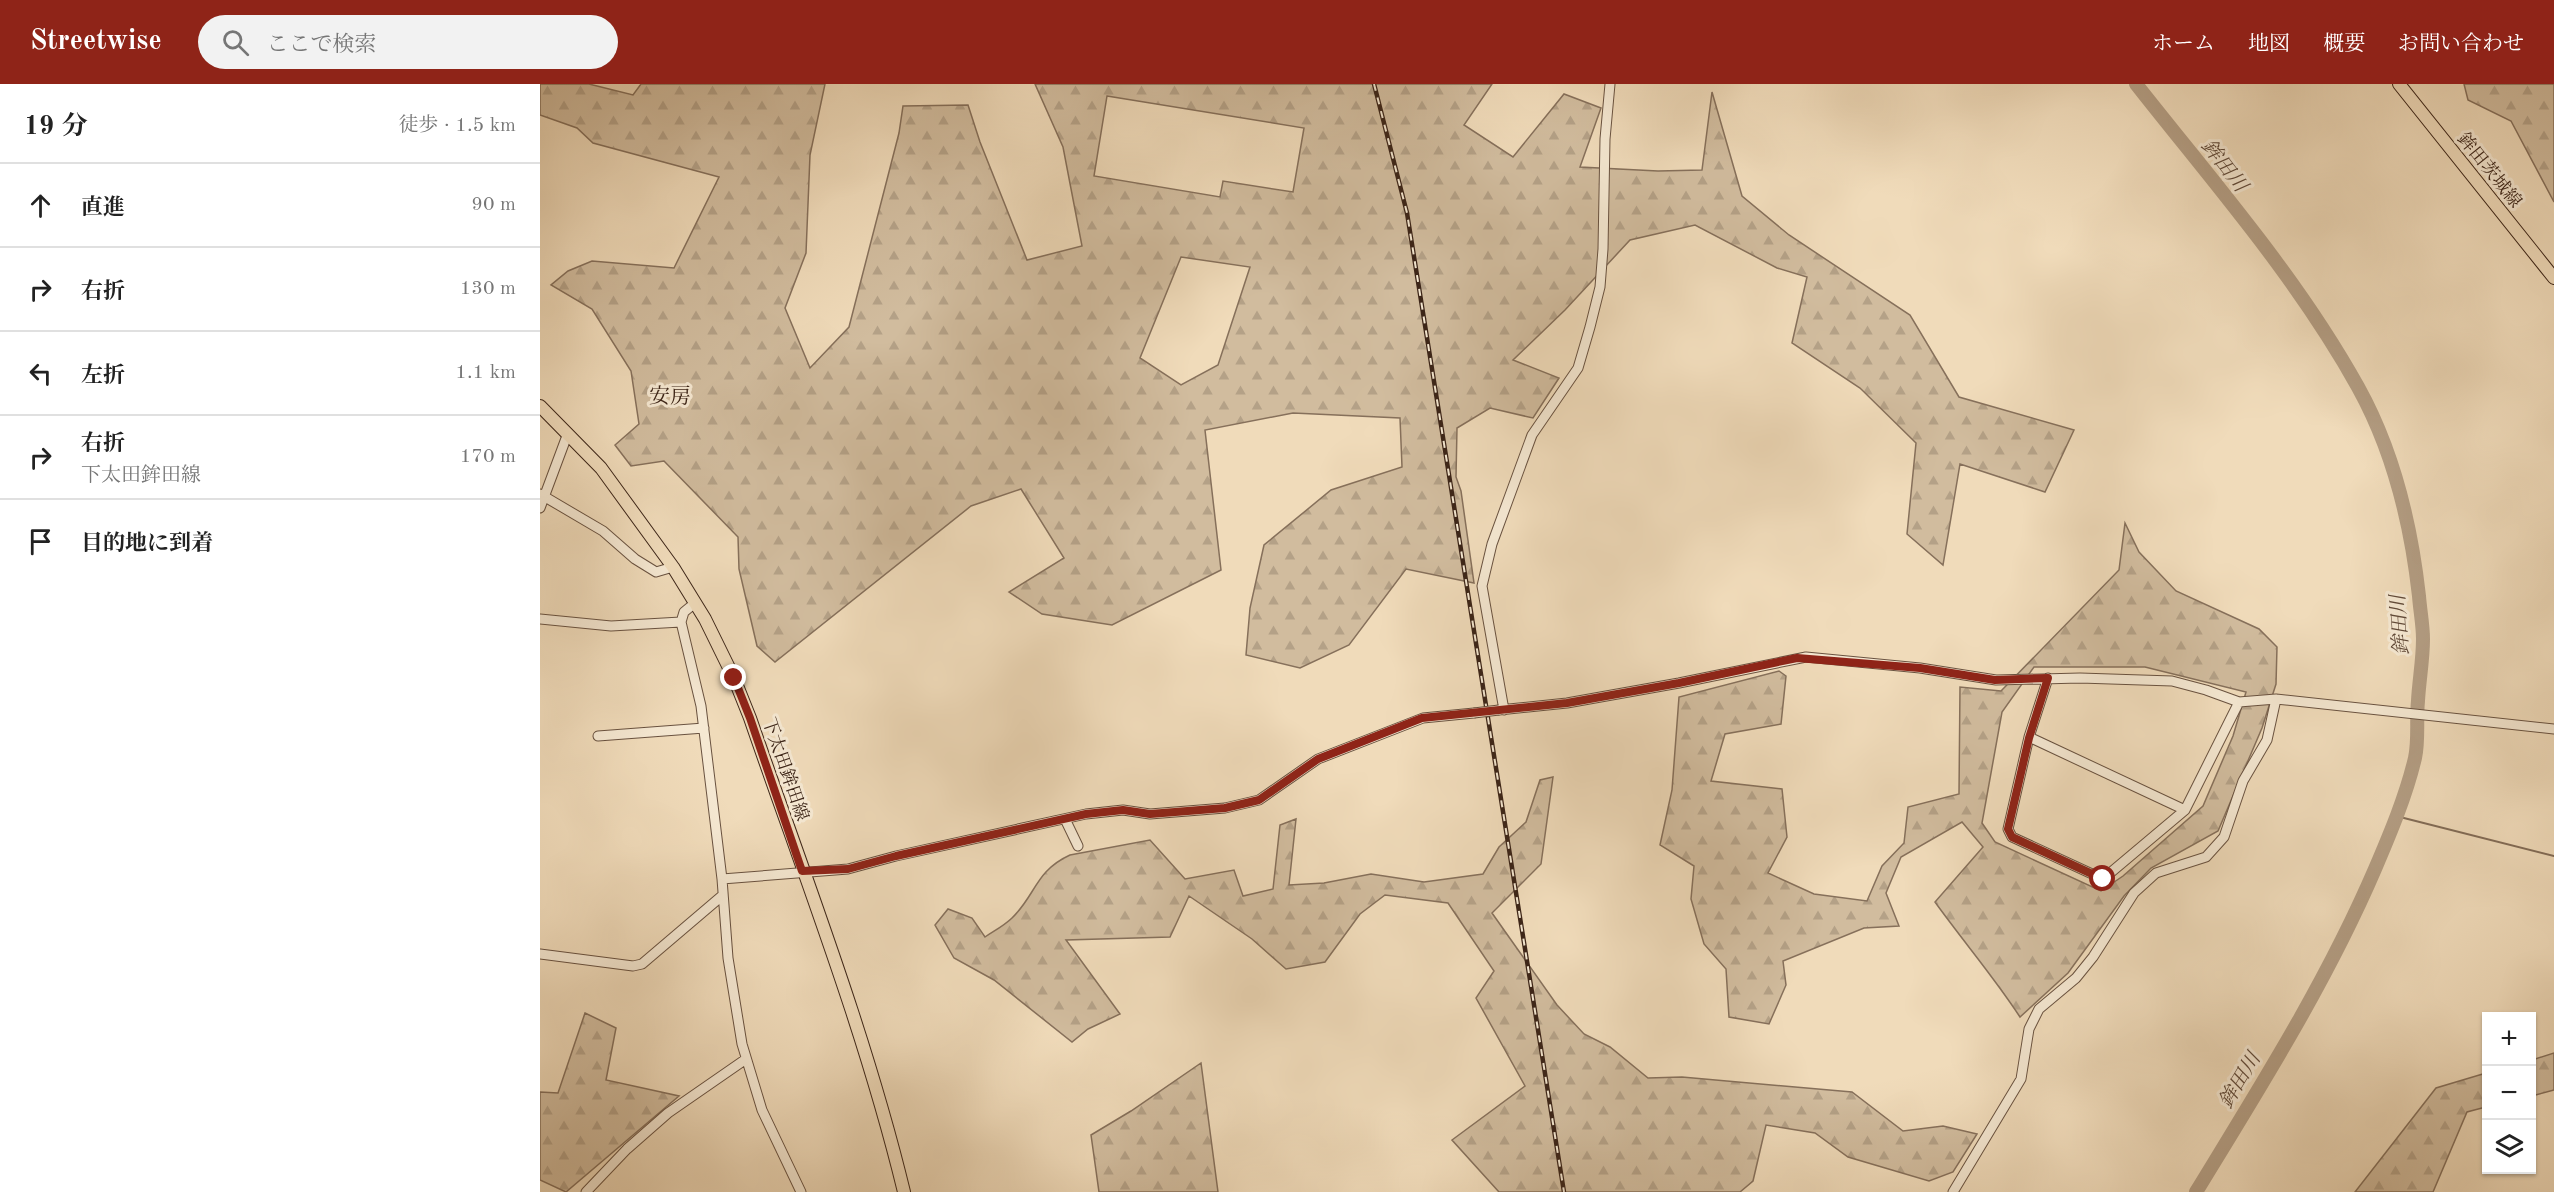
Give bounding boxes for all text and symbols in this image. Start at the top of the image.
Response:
search box [198,15,618,69]
icon: search [219,26,252,59]
text: Streetwise [30,28,162,56]
text: ここで検索 [267,34,377,56]
text: ホーム [2152,34,2215,55]
text: 地図 [2248,34,2290,55]
text: 概要 [2323,34,2365,55]
text: お問い合わせ [2398,34,2524,55]
text: 19 分 [24,114,87,140]
text: 徒歩 · 1.5 km [399,116,516,136]
street label: 鉾田茨城線 [2454,129,2526,211]
water label: 鉾田川 [2197,135,2253,198]
icon: ahead [24,189,57,222]
text: 90 m [471,195,516,215]
text: 直進 [81,197,125,219]
icon: right [24,273,57,306]
text: 130 m [460,279,516,299]
text: 右折 [81,281,125,303]
icon: left [24,357,57,390]
text: 1.1 km [455,363,516,383]
text: 左折 [81,365,125,387]
district label: 安房 [649,385,691,408]
text: 右折 [81,433,125,455]
icon: right [24,441,57,474]
text: 170 m [460,447,516,467]
text: 下太田鉾田線 [81,466,201,486]
icon: arrive [24,525,57,558]
text: 目的地に到着 [81,533,213,555]
water label: 鉾田川 [2387,592,2413,656]
route end [720,664,746,690]
street label: 下太田鉾田線 [759,715,813,823]
route start [2089,865,2115,891]
map controls [2482,1012,2536,1174]
button: + [2482,1012,2536,1066]
water label: 鉾田川 [2215,1047,2266,1112]
button: − [2482,1066,2536,1120]
button: layers [2482,1120,2536,1174]

